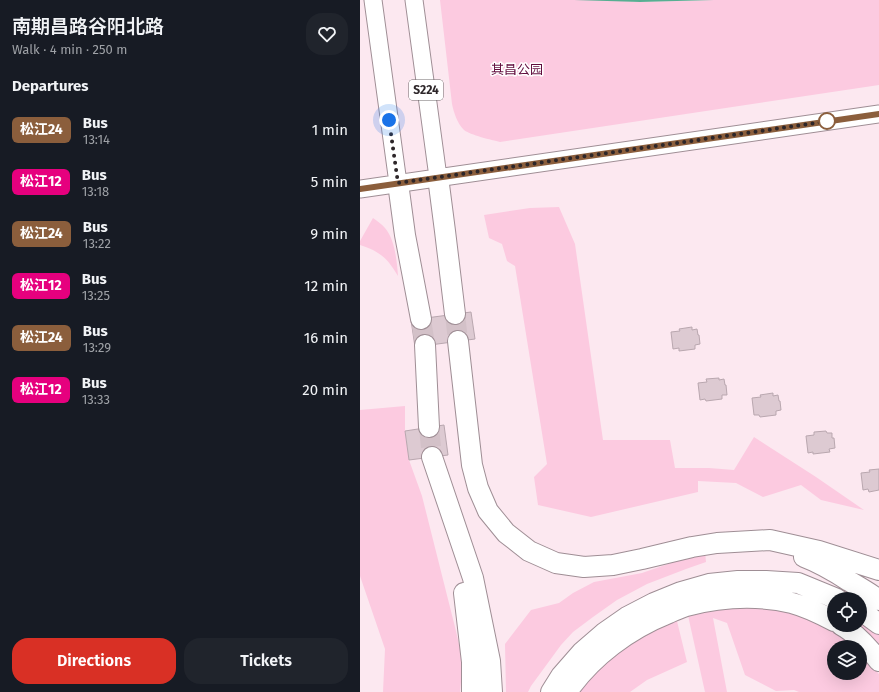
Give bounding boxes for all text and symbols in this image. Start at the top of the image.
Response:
button: heart [306,13,348,55]
text: 南期昌路谷阳北路 [12,15,164,38]
text: Walk · 4 min · 250 m [12,42,127,57]
park label: 其昌公园 [491,62,543,77]
text: Departures [12,77,89,95]
road number: S224 [409,80,443,100]
your location [379,110,399,130]
unlabelled marker [818,112,836,130]
text: Bus [83,114,108,132]
text: 松江24 [20,121,63,138]
text: 1 min [312,121,348,139]
text: 13:14 [83,132,110,147]
text: Bus [82,166,107,184]
text: 松江12 [20,173,62,190]
text: 5 min [311,173,348,191]
text: 13:18 [82,184,109,199]
text: Bus [83,218,108,236]
text: 松江24 [20,225,63,242]
text: 9 min [310,225,348,243]
text: 13:22 [83,236,111,251]
text: Bus [82,270,107,288]
text: 松江12 [20,277,62,294]
text: 12 min [304,277,348,295]
text: 13:25 [82,288,110,303]
text: Bus [83,322,108,340]
text: 松江24 [20,329,63,346]
text: 16 min [304,329,348,347]
text: 13:29 [83,340,111,355]
text: Bus [82,374,107,392]
text: 松江12 [20,381,62,398]
text: 20 min [302,381,348,399]
text: 13:33 [82,392,110,407]
map controls [827,592,867,680]
button: locate [827,592,867,632]
button: Directions [12,638,176,684]
button: Tickets [184,638,348,684]
button: layers [827,640,867,680]

